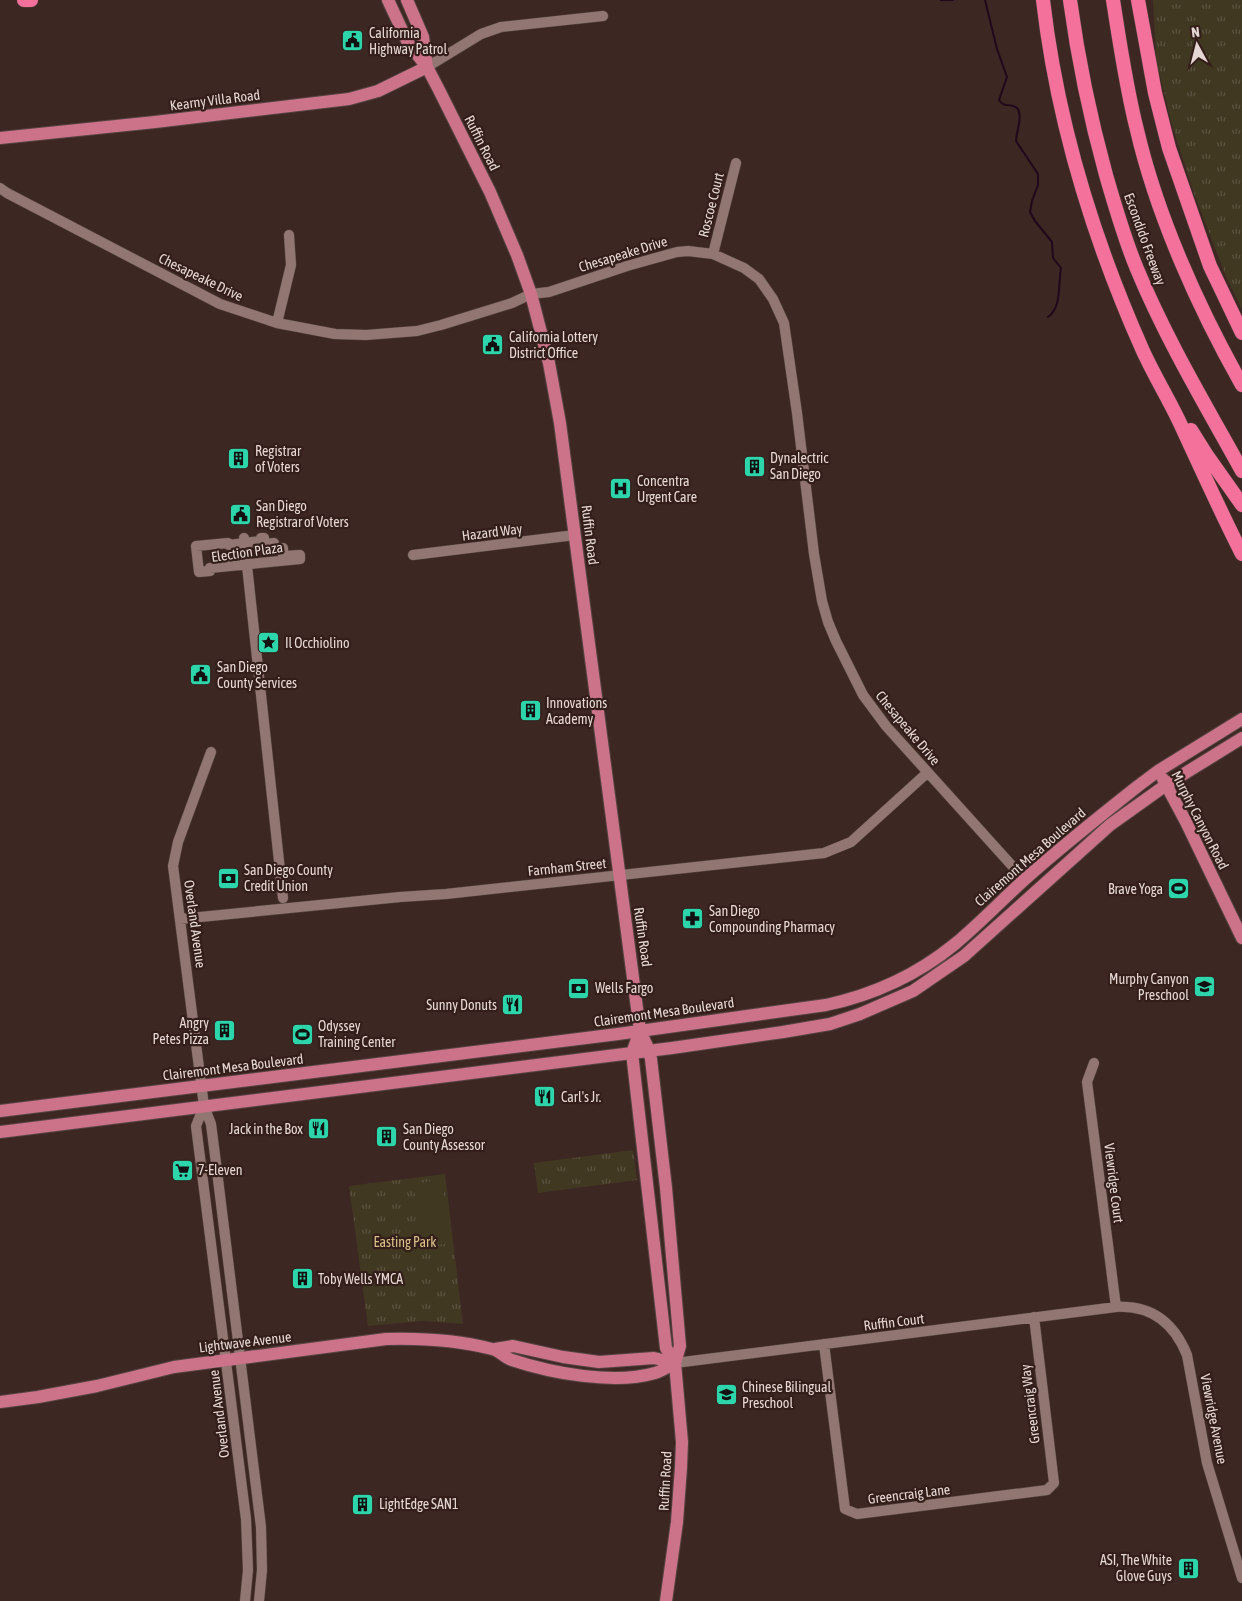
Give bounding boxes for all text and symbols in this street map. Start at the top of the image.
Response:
north arrow [1172,20,1222,70]
text: N [1190,24,1200,41]
place label: California Highway Patrol [369,25,447,57]
public building icon: California Highway Patrol [341,29,365,53]
street label: Kearny Villa Road [169,87,261,113]
street label: Ruffin Road [461,113,503,173]
street label: Roscoe Court [695,171,727,239]
street label: Escondido Freeway [1121,191,1169,287]
street label: Chesapeake Drive [577,233,669,275]
street label: Chesapeake Drive [156,250,246,304]
place label: California Lottery District Office [509,329,598,361]
public building icon: California Lottery District Office [481,333,505,357]
place label: Registrar of Voters [255,443,302,475]
building icon: Registrar of Voters [227,447,251,471]
place label: Dynalectric San Diego [770,450,829,482]
building icon: Dynalectric San Diego [742,454,766,478]
place label: Concentra Urgent Care [637,473,697,505]
hospital icon: Concentra Urgent Care [609,477,633,501]
place label: San Diego Registrar of Voters [256,498,349,530]
public building icon: San Diego Registrar of Voters [228,502,252,526]
street label: Ruffin Road [578,504,602,566]
street label: Hazard Way [461,520,523,544]
street label: Election Plaza [210,539,284,565]
place icon: Il Occhiolino [257,631,281,655]
place label: Il Occhiolino [285,635,350,651]
place label: San Diego County Services [217,659,297,691]
public building icon: San Diego County Services [189,663,213,687]
street label: Chesapeake Drive [872,688,944,768]
place label: Innovations Academy [546,695,607,727]
building icon: Innovations Academy [518,699,542,723]
street label: Murphy Canyon Road [1168,768,1232,872]
street label: Clairemont Mesa Boulevard [971,805,1089,909]
street label: Farnham Street [527,855,607,879]
place label: San Diego County Credit Union [244,862,333,894]
bank icon: San Diego County Credit Union [216,866,240,890]
sports icon: Brave Yoga [1167,877,1191,901]
street label: Overland Avenue [181,879,209,969]
place label: Brave Yoga [1108,881,1163,897]
place label: San Diego Compounding Pharmacy [709,903,835,935]
street label: Ruffin Road [631,906,655,968]
pharmacy icon: San Diego Compounding Pharmacy [681,907,705,931]
place label: Murphy Canyon Preschool [1109,971,1189,1003]
school or university icon: Murphy Canyon Preschool [1193,975,1217,999]
bank icon: Wells Fargo [567,976,591,1000]
place label: Wells Fargo [595,980,653,996]
restaurant icon: Sunny Donuts [501,993,525,1017]
street label: Clairemont Mesa Boulevard [593,994,735,1030]
place label: Sunny Donuts [426,997,497,1013]
place label: Angry Petes Pizza [152,1015,209,1047]
place label: Odyssey Training Center [318,1018,396,1050]
building icon: Angry Petes Pizza [213,1019,237,1043]
sports icon: Odyssey Training Center [290,1022,314,1046]
street label: Clairemont Mesa Boulevard [162,1050,304,1084]
restaurant icon: Carl's Jr. [533,1085,557,1109]
place label: Carl's Jr. [561,1089,601,1105]
restaurant icon: Jack in the Box [307,1117,331,1141]
place label: Jack in the Box [229,1121,303,1137]
place label: San Diego County Assessor [403,1121,486,1153]
building icon: San Diego County Assessor [375,1125,399,1149]
street label: Viewridge Court [1101,1142,1127,1224]
supermarket icon: 7-Eleven [170,1158,194,1182]
place label: 7-Eleven [198,1162,243,1178]
park label: Easting Park [374,1234,436,1250]
building icon: Toby Wells YMCA [290,1267,314,1291]
place label: Toby Wells YMCA [318,1271,403,1287]
street label: Ruffin Court [863,1310,925,1334]
street label: Lightwave Avenue [198,1328,292,1356]
street label: Greencraig Way [1017,1363,1043,1445]
street label: Overland Avenue [206,1369,232,1459]
street label: Viewridge Avenue [1197,1373,1231,1465]
place label: Chinese Bilingual Preschool [742,1379,832,1411]
school or university icon: Chinese Bilingual Preschool [714,1383,738,1407]
street label: Ruffin Road [655,1451,675,1511]
street label: Greencraig Lane [867,1481,951,1507]
building icon: LightEdge SAN1 [351,1492,375,1516]
place label: LightEdge SAN1 [379,1496,459,1512]
place label: ASI, The White Glove Guys [1100,1552,1172,1584]
building icon: ASI, The White Glove Guys [1176,1556,1200,1580]

